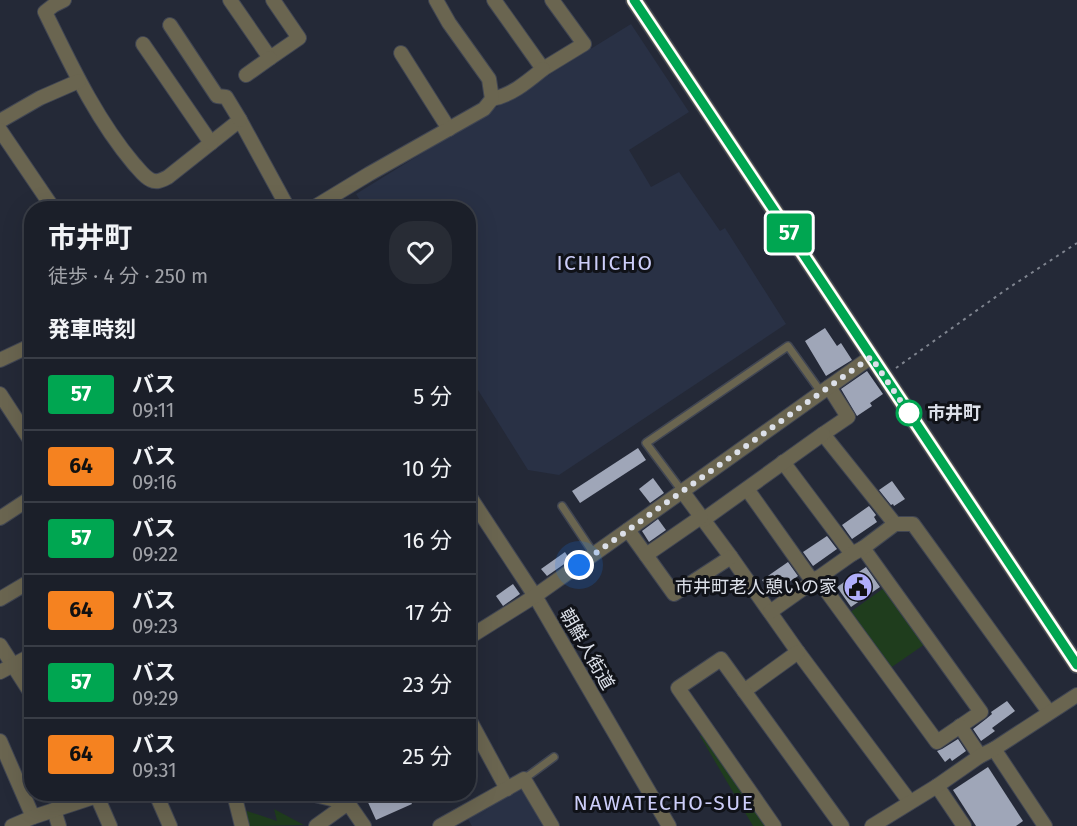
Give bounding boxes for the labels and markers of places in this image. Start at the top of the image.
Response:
marker: 市井町 [896,400,922,426]
place label: 市井町 [927,402,981,424]
public building icon: 市井町老人憩いの家 [842,571,874,603]
place label: 市井町老人憩いの家 [675,576,837,598]

